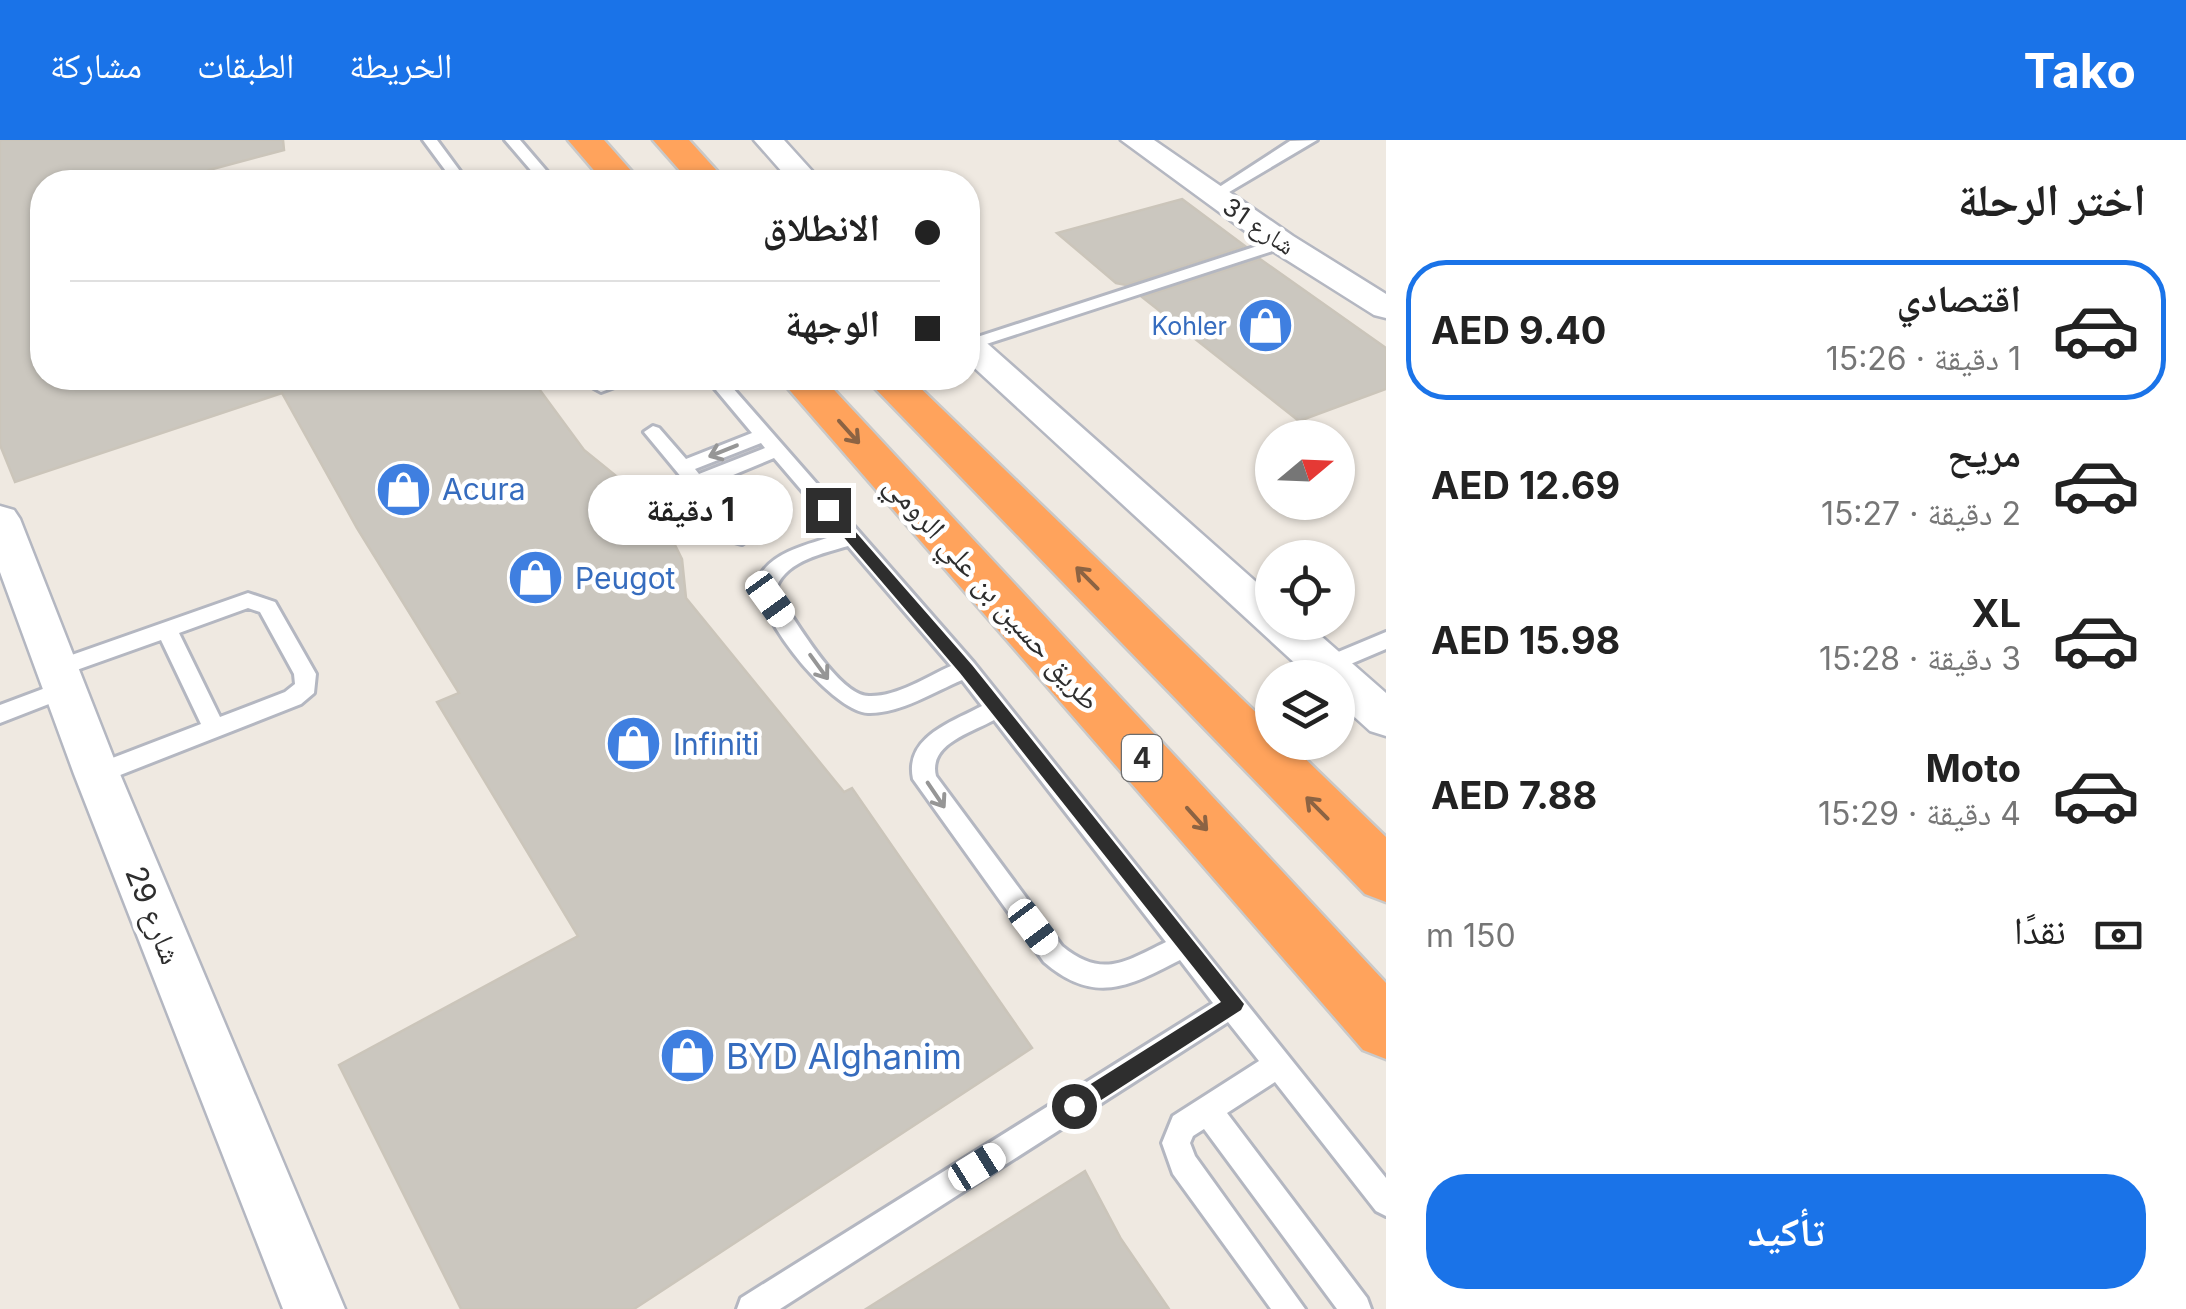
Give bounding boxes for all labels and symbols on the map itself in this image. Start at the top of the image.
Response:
street label: شارع 31 [1217,191,1301,262]
shop icon: Kohler [1236,296,1296,356]
place label: Kohler [1151,311,1227,341]
one-way arrow [837,419,860,444]
north arrow [1255,420,1355,520]
one-way arrow [708,444,738,462]
shop icon: Acura [373,459,433,519]
street label: طريق حسين بن علي الرومي [873,466,1109,722]
place label: Acura [442,471,526,507]
callout: 1 دقيقة [588,475,793,545]
route end [806,488,851,533]
shop icon: Peugot [506,548,566,608]
place label: Peugot [575,560,676,596]
car [740,566,800,632]
one-way arrow [1075,566,1099,590]
one-way arrow [808,653,829,680]
shop icon: Infiniti [604,714,664,774]
place label: Infiniti [673,726,759,762]
road number: 4 [1122,735,1162,781]
one-way arrow [925,781,946,809]
one-way arrow [1305,796,1329,820]
one-way arrow [1185,806,1208,831]
street label: شارع 29 [116,861,190,970]
car [1003,894,1063,960]
shop icon: BYD Alghanim [657,1026,717,1086]
place label: BYD Alghanim [726,1035,962,1077]
route start [1052,1084,1097,1129]
car [944,1138,1010,1196]

